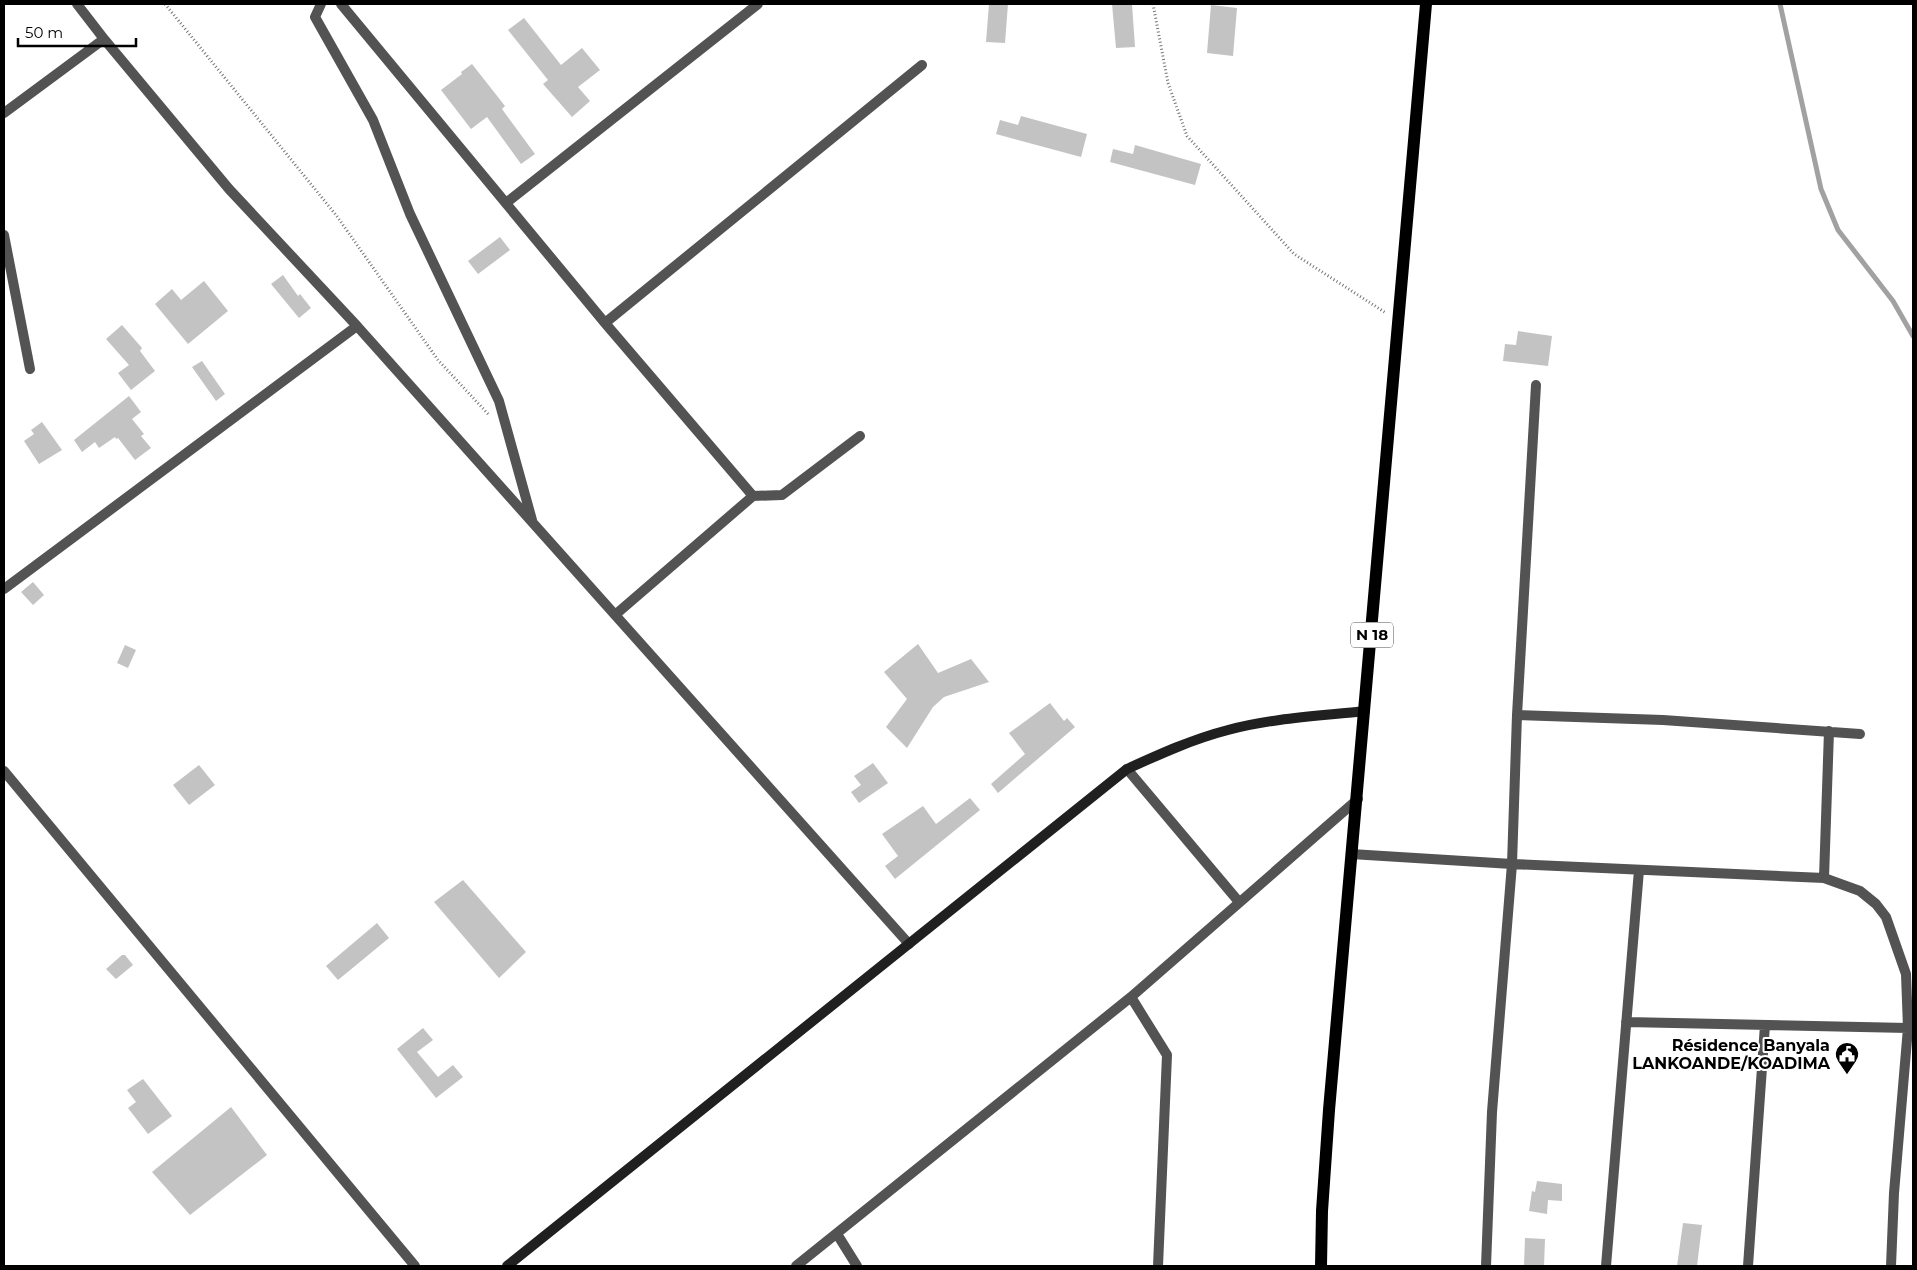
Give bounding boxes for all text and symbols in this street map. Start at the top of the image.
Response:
scale bar [18,15,135,47]
text: 50 m [25,23,63,42]
road number: N 18 [1351,622,1393,648]
place label: Résidence Banyala LANKOANDE/KOADIMA [1632,1036,1831,1073]
public building icon: Résidence Banyala LANKOANDE/KOADIMA [1834,1041,1860,1075]

